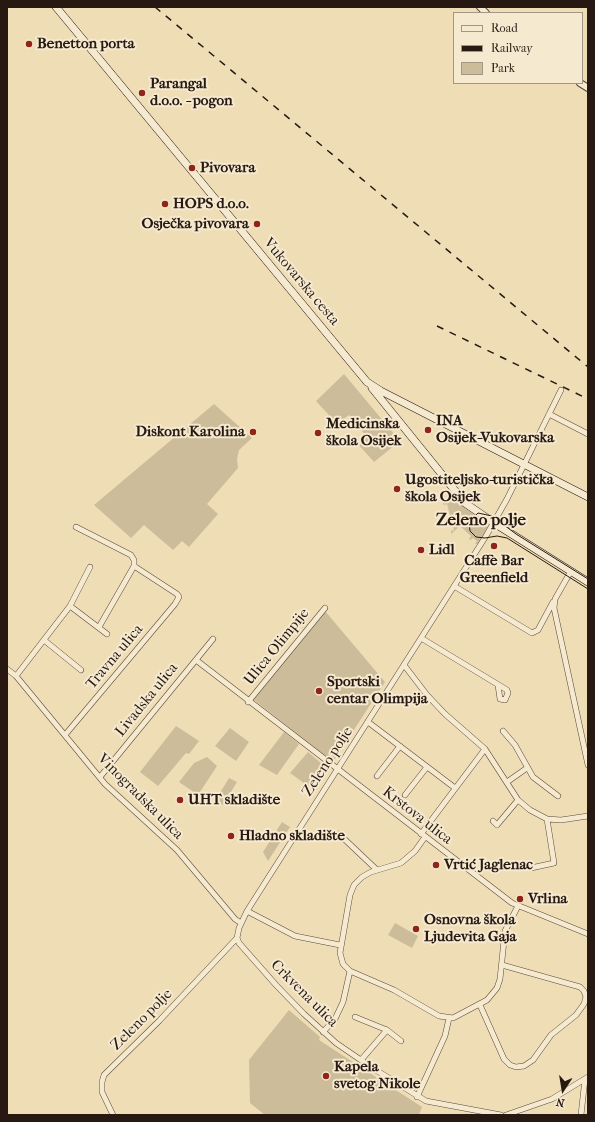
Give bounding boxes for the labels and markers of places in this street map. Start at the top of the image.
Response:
place label: Benetton porta [37,35,135,53]
marker: Benetton porta [24,39,34,49]
place label: Parangal d.o.o. - pogon [150,75,233,110]
marker: Parangal d.o.o. - pogon [137,88,147,98]
place label: Pivovara [200,159,255,177]
marker: Pivovara [187,163,197,173]
place label: HOPS d.o.o. [173,195,249,213]
marker: HOPS d.o.o. [160,199,170,209]
place label: Osječka pivovara [142,215,249,233]
marker: Osječka pivovara [252,219,262,229]
place label: INA Osijek-Vukovarska [436,412,554,447]
place label: Medicinska škola Osijek [326,415,401,450]
place label: Diskont Karolina [135,423,245,441]
marker: INA Osijek-Vukovarska [423,425,433,435]
marker: Diskont Karolina [248,427,258,437]
marker: Medicinska škola Osijek [313,428,323,438]
place label: Ugostiteljsko-turistička škola Osijek [405,471,554,506]
marker: Ugostiteljsko-turistička škola Osijek [392,484,402,494]
place label: Lidl [429,541,455,559]
marker: Caffe Bar Greenfield [489,541,499,551]
marker: Lidl [416,545,426,555]
place label: Caffe Bar Greenfield [460,552,528,587]
place label: Sportski centar Olimpija [327,673,428,708]
marker: Sportski centar Olimpija [314,686,324,696]
place label: UHT skladište [188,791,280,809]
marker: UHT skladište [175,795,185,805]
place label: Hladno skladište [239,827,345,845]
marker: Hladno skladište [226,831,236,841]
place label: Vrtić Jaglenac [444,856,533,874]
marker: Vrtić Jaglenac [431,860,441,870]
place label: Vrlina [528,890,568,908]
marker: Vrlina [515,894,525,904]
place label: Osnovna škola Ljudevita Gaja [424,911,516,946]
marker: Osnovna škola Ljudevita Gaja [411,924,421,934]
place label: Kapela svetog Nikole [334,1058,420,1093]
marker: Kapela svetog Nikole [321,1071,331,1081]

